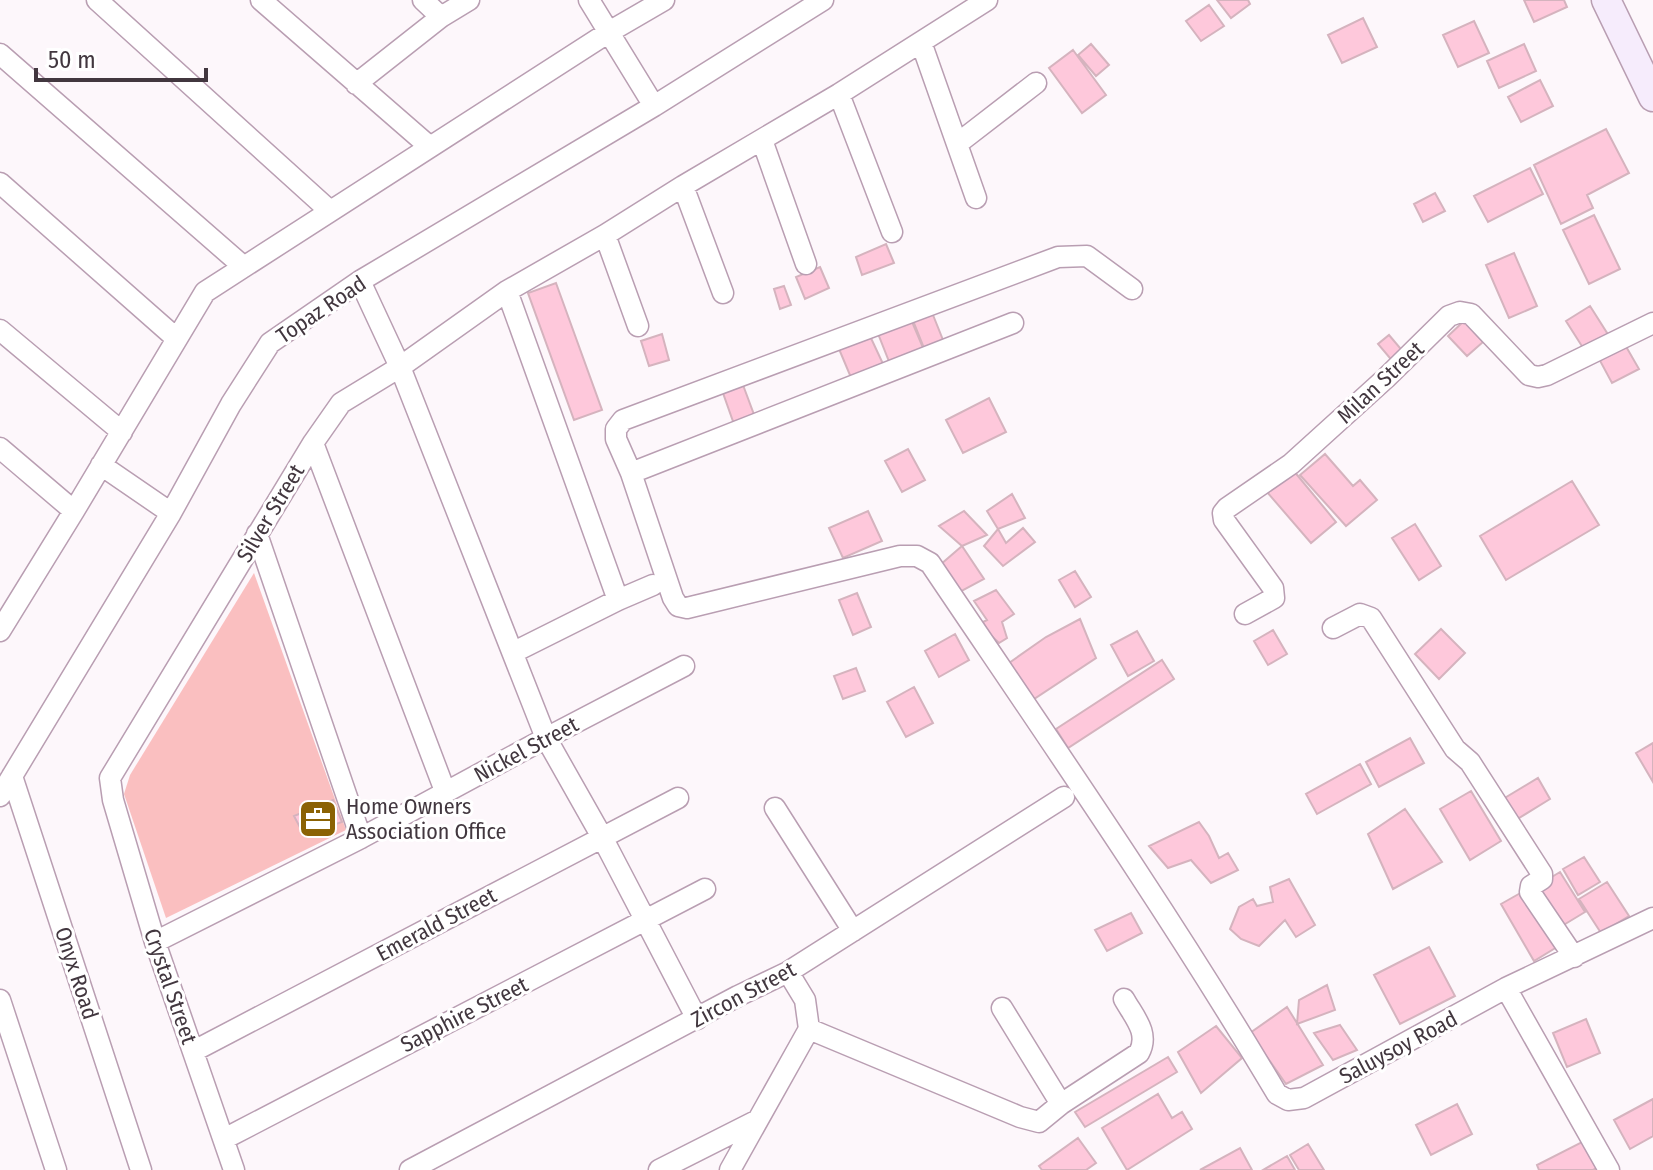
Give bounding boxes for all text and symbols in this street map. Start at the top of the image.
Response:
scale bar [36,32,206,82]
text: 50 m [48,46,96,74]
street label: Topaz Road [271,270,371,349]
street label: Milan Street [1331,335,1430,429]
street label: Silver Street [231,459,311,567]
street label: Nickel Street [469,710,584,788]
place label: Home Owners Association Office [346,793,506,845]
office icon: Home Owners Association Office [297,798,339,840]
street label: Emerald Street [372,881,502,967]
street label: Onyx Road [49,924,104,1023]
street label: Crystal Street [138,925,203,1048]
street label: Zircon Street [686,955,801,1033]
street label: Sapphire Street [396,970,533,1058]
street label: Saluysoy Road [1335,1005,1462,1090]

